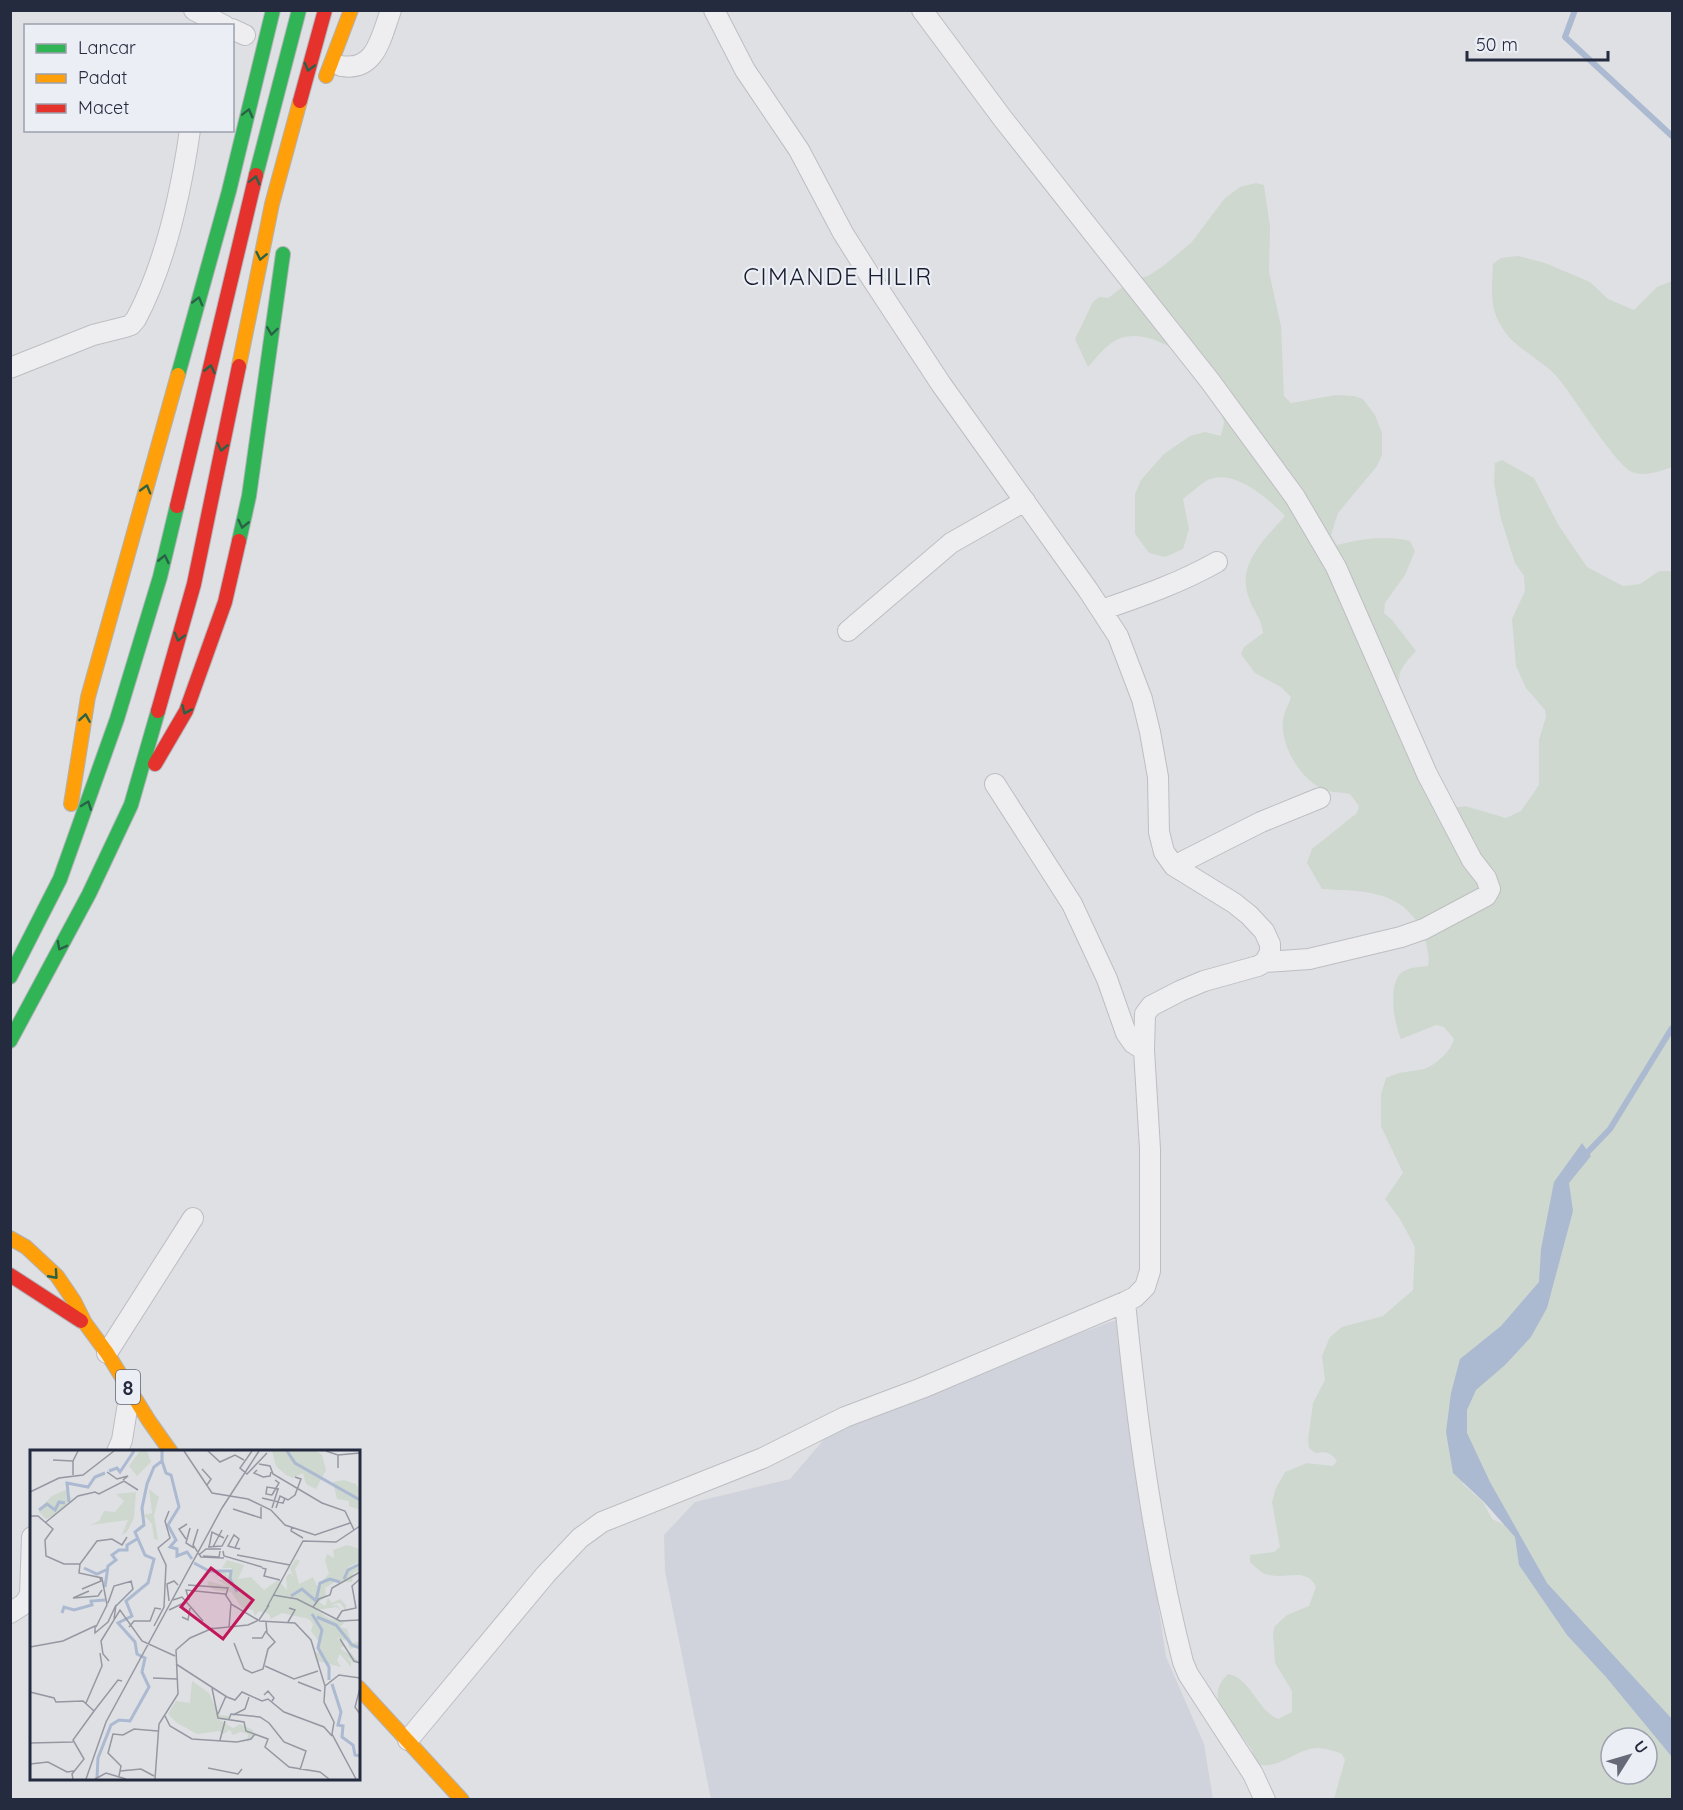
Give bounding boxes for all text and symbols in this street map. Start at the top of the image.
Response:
legend [24,24,234,132]
scale bar [1467,24,1608,62]
text: 50 m [1476,33,1518,56]
text: Lancar [78,36,136,59]
one-way arrow [304,62,317,72]
text: Padat [78,66,127,89]
text: Macet [78,96,129,119]
one-way arrow [240,108,253,118]
one-way arrow [248,175,261,185]
one-way arrow [256,251,269,261]
district label: CIMANDE HILIR [743,261,933,291]
one-way arrow [191,296,203,307]
one-way arrow [266,326,278,336]
one-way arrow [202,364,215,374]
one-way arrow [216,442,229,452]
one-way arrow [138,484,151,494]
one-way arrow [237,518,250,528]
one-way arrow [157,554,170,564]
one-way arrow [174,631,186,642]
one-way arrow [181,703,193,714]
one-way arrow [78,713,90,723]
one-way arrow [79,800,92,811]
one-way arrow [57,940,68,950]
one-way arrow [47,1268,58,1279]
road number: 8 [116,1370,140,1404]
inset map [30,1450,360,1780]
north arrow [1599,1726,1659,1786]
text: U [1630,1736,1652,1757]

